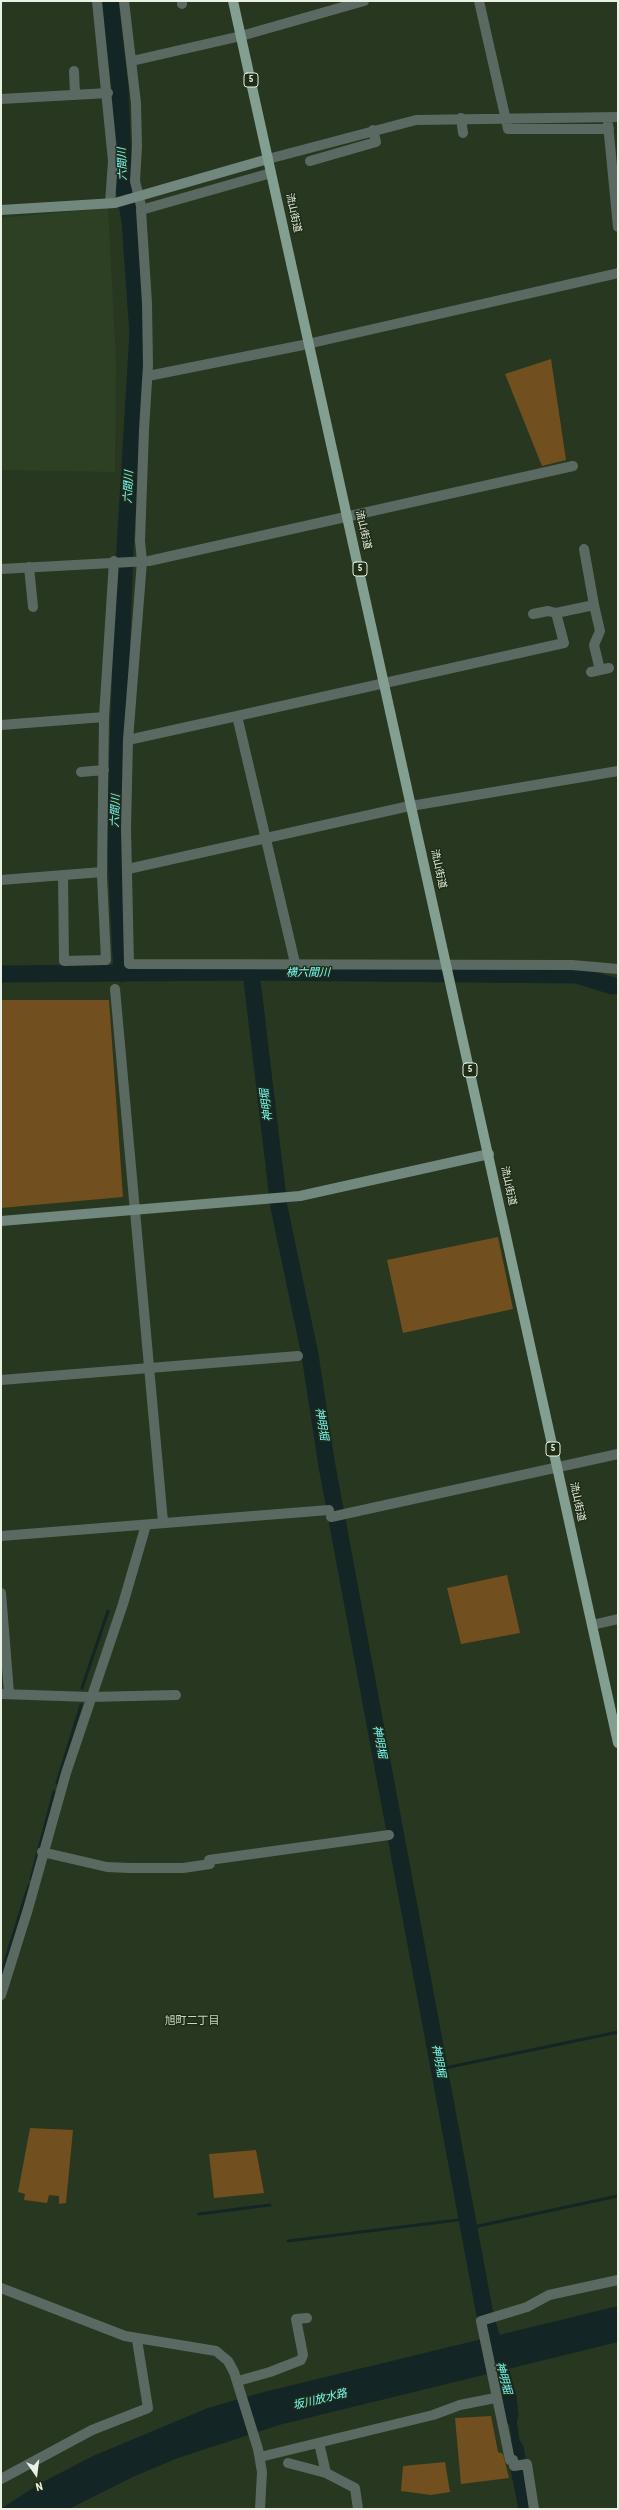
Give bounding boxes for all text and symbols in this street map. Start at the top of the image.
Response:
road number: 5 [244,73,258,87]
water label: 六間川 [116,147,130,181]
street label: 流山街道 [283,192,303,234]
water label: 六間川 [122,470,136,504]
street label: 流山街道 [353,509,373,551]
road number: 5 [353,562,367,576]
water label: 六間川 [109,794,123,828]
street label: 流山街道 [428,848,448,890]
water label: 横六間川 [286,966,330,980]
road number: 5 [463,1063,477,1077]
water label: 神明堀 [258,1088,276,1122]
street label: 流山街道 [498,1165,518,1207]
water label: 神明堀 [312,1407,330,1441]
road number: 5 [546,1442,560,1456]
street label: 流山街道 [567,1481,587,1523]
water label: 神明堀 [369,1725,389,1759]
district label: 旭町二丁目 [165,2014,219,2028]
water label: 神明堀 [428,2044,448,2078]
water label: 神明堀 [492,2360,514,2396]
water label: 坂川放水路 [292,2387,348,2413]
north arrow [16,2454,56,2494]
text: N [34,2479,44,2493]

